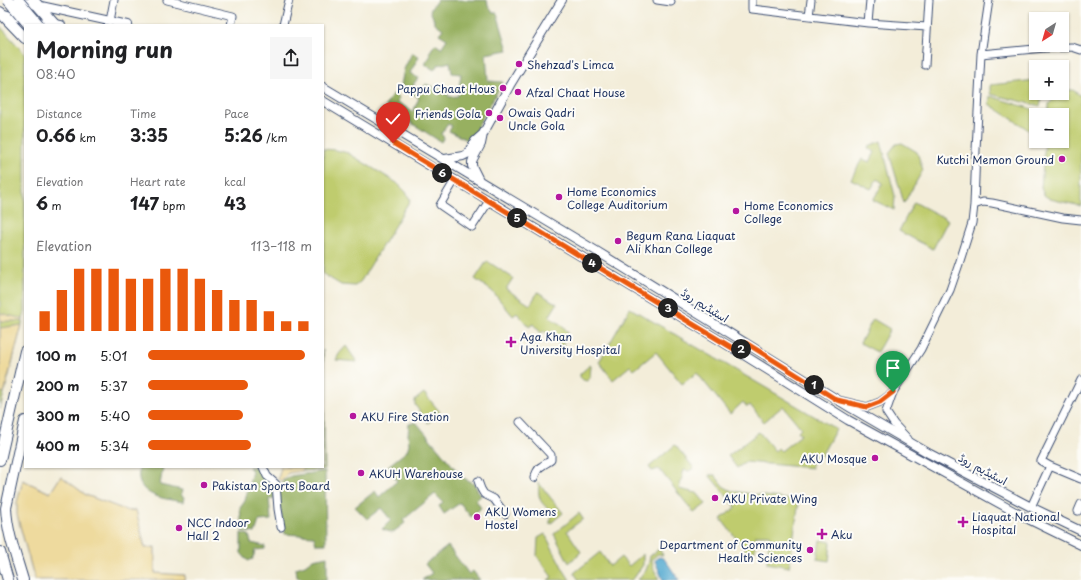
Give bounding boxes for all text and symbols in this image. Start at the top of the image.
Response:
north arrow [1029,12,1069,52]
map controls [1029,12,1069,148]
text: Morning run [36,32,173,65]
button: share [270,37,312,79]
place label: Shehzad's Limca [527,56,614,73]
marker: Shehzad's Limca [514,59,524,69]
button: + [1029,60,1069,100]
text: 08:40 [36,64,75,83]
place label: Pappu Chaat Hous [397,80,495,97]
marker: Pappu Chaat Hous [498,83,508,93]
place label: Afzal Chaat House [526,84,625,101]
marker: Afzal Chaat House [513,87,523,97]
pin [376,102,410,143]
place label: Owais Qadri Uncle Gola [508,104,575,134]
text: Distance [36,105,82,122]
text: Time [130,105,156,122]
text: Pace [224,105,249,122]
place label: Friends Gola [415,105,481,122]
icon: check [382,108,404,130]
marker: Friends Gola [484,108,494,118]
button: − [1029,108,1069,148]
marker: Owais Qadri Uncle Gola [495,113,505,123]
text: 0.66 [36,122,76,148]
text: 3:35 [130,122,168,148]
text: 5:26 [224,122,263,148]
text: km [76,129,96,146]
text: /km [263,129,287,146]
place label: Kutchi Memon Ground [936,151,1054,168]
marker: Kutchi Memon Ground [1057,154,1067,164]
pin: 6 [432,163,452,183]
text: 6 [438,164,446,181]
text: Elevation [36,173,83,190]
text: Heart rate [130,173,186,190]
text: kcal [224,173,246,190]
place label: Home Economics College Auditorium [567,183,668,213]
text: 6 [36,190,48,216]
text: 147 [130,190,159,216]
text: 43 [224,190,246,216]
marker: Home Economics College Auditorium [554,192,564,202]
text: m [48,197,62,214]
text: bpm [159,197,185,214]
place label: Home Economics College [744,197,833,227]
marker: Home Economics College [731,206,741,216]
pin: 5 [507,208,527,228]
text: 5 [513,209,521,226]
place label: Begum Rana Liaquat Ali Khan College [626,227,736,257]
text: Elevation [36,236,92,255]
text: 113–118 m [251,236,312,255]
marker: Begum Rana Liaquat Ali Khan College [613,236,623,246]
pin: 4 [582,253,602,273]
text: 4 [588,254,596,271]
street label: اسٹیڈیم روڈ [677,284,732,327]
pin: 3 [658,298,678,318]
text: 3 [664,299,672,316]
place label: Aga Khan University Hospital [520,328,620,358]
marker: Aga Khan University Hospital [505,336,517,348]
pin: 2 [731,339,751,359]
text: 2 [737,340,745,357]
text: 100 m [36,346,77,365]
text: 5:01 [100,346,127,365]
pin [876,351,910,392]
icon: arrive [882,357,904,379]
pin: 1 [804,375,824,395]
text: 200 m [36,376,80,395]
text: 5:37 [100,376,127,395]
text: 1 [811,376,817,393]
text: 300 m [36,406,80,425]
text: 5:40 [100,406,130,425]
place label: AKU Fire Station [361,408,449,425]
marker: AKU Fire Station [348,411,358,421]
text: 400 m [36,436,80,455]
text: 5:34 [100,436,129,455]
street label: اسٹیڈیم روڈ [955,449,1011,490]
place label: AKU Mosque [801,450,867,467]
marker: AKU Mosque [870,453,880,463]
place label: AKUH Warehouse [369,465,463,482]
marker: AKUH Warehouse [356,468,366,478]
place label: Pakistan Sports Board [212,477,330,494]
marker: Pakistan Sports Board [199,480,209,490]
place label: AKU Private Wing [723,490,817,507]
marker: AKU Private Wing [710,493,720,503]
place label: AKU Womens Hostel [485,503,556,533]
place label: Liaquat National Hospital [972,508,1060,538]
marker: AKU Womens Hostel [472,512,482,522]
place label: NCC Indoor Hall 2 [187,514,250,544]
marker: Liaquat National Hospital [957,516,969,528]
marker: NCC Indoor Hall 2 [174,523,184,533]
place label: Aku [831,526,852,543]
marker: Aku [816,528,828,540]
place label: Department of Community Health Sciences [660,536,802,566]
marker: Department of Community Health Sciences [805,545,815,555]

